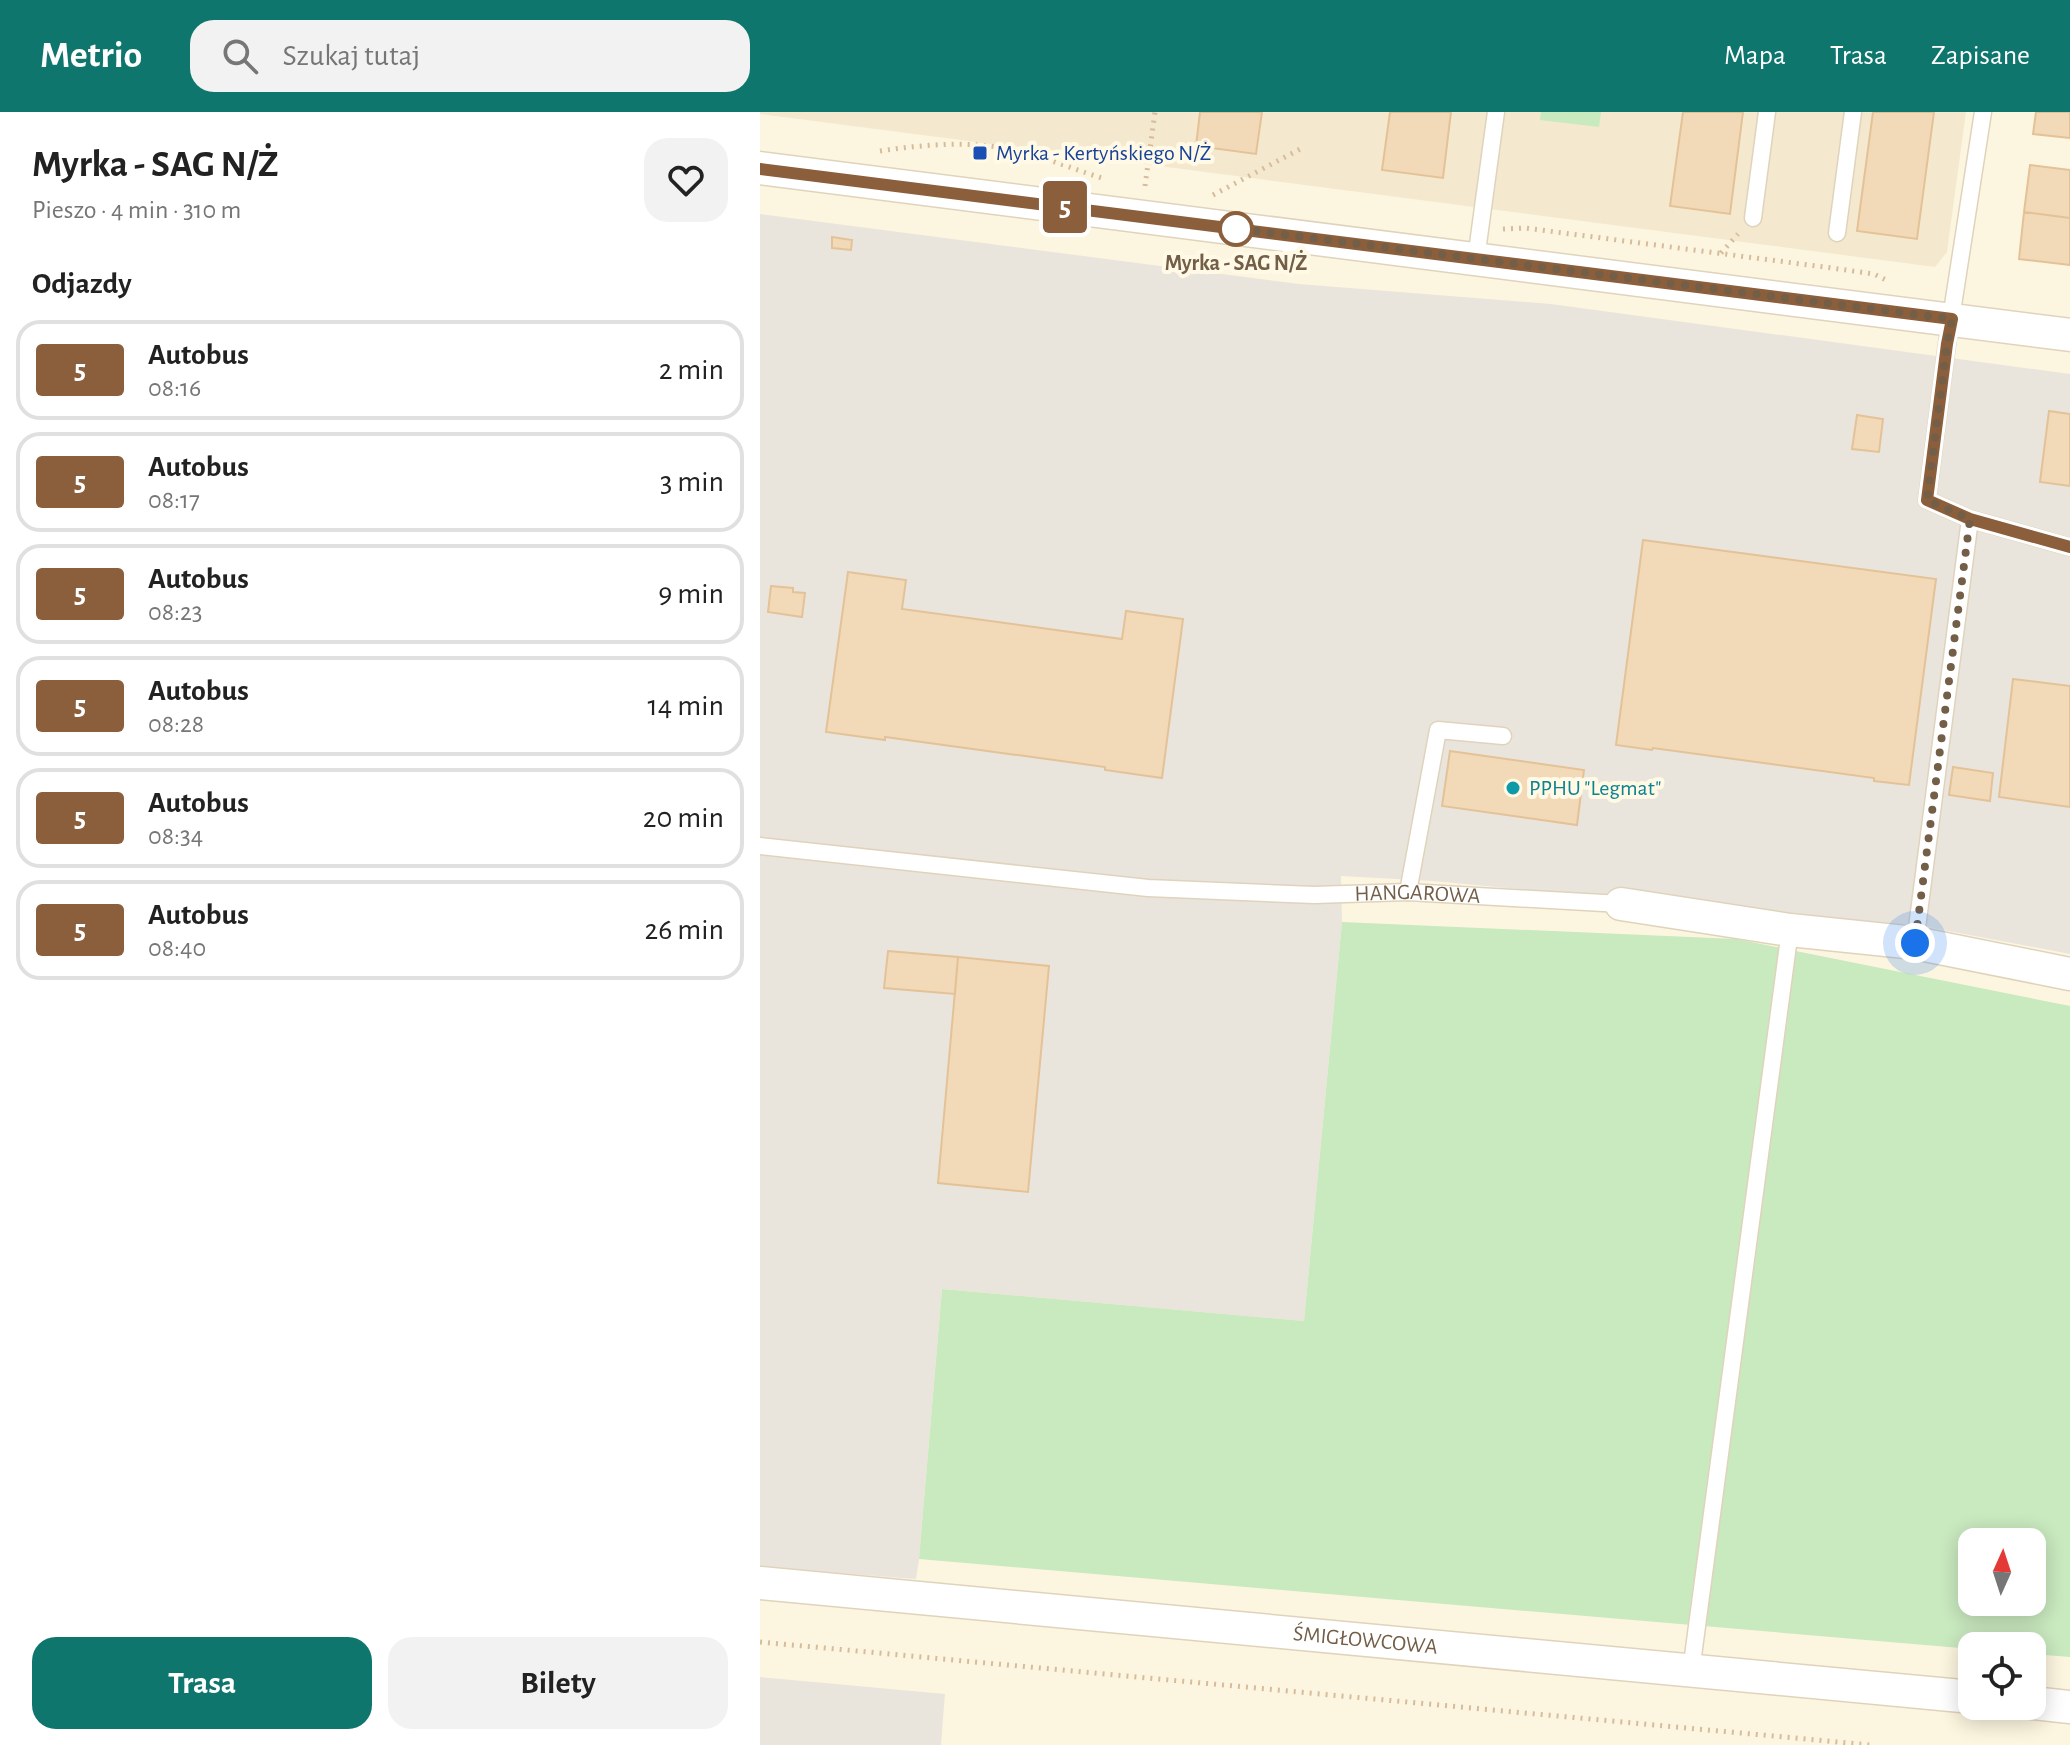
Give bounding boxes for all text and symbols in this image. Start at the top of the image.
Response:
search box [190,20,750,92]
icon: search [218,34,262,78]
text: Metrio [40,37,142,75]
text: Szukaj tutaj [282,41,420,71]
text: Mapa [1724,42,1786,70]
text: Trasa [1830,42,1887,70]
text: Zapisane [1931,42,2030,70]
button: heart [644,138,728,222]
place label: Myrka - Kertyńskiego N/Ż [996,142,1211,164]
marker: Myrka - Kertyńskiego N/Ż [971,144,989,162]
text: Myrka - SAG N/Ż [32,146,279,184]
line badge: 5 [1039,181,1091,233]
text: 5 [1059,193,1071,221]
text: Pieszo · 4 min · 310 m [32,197,241,223]
marker: Myrka - SAG N/Ż [1219,212,1253,246]
place label: Myrka - SAG N/Ż [1165,249,1307,275]
text: Odjazdy [32,269,132,299]
text: Autobus [148,340,249,370]
text: 2 min [659,355,724,385]
text: 5 [74,356,86,384]
text: 08:16 [148,375,201,401]
text: Autobus [148,452,249,482]
text: 3 min [660,467,724,497]
text: 5 [74,468,86,496]
text: 08:17 [148,487,200,513]
text: Autobus [148,564,249,594]
text: 9 min [658,579,724,609]
text: 5 [74,580,86,608]
text: 08:23 [148,599,203,625]
text: Autobus [148,676,249,706]
text: 14 min [648,691,724,721]
text: 5 [74,692,86,720]
text: 08:28 [148,711,204,737]
place label: PPHU "Legmat" [1529,777,1661,799]
marker: PPHU "Legmat" [1504,779,1522,797]
text: Autobus [148,788,249,818]
text: 20 min [643,803,724,833]
text: 5 [74,804,86,832]
text: 08:34 [148,823,203,849]
street label: HANGAROWA [1354,881,1481,907]
text: Autobus [148,900,249,930]
text: 26 min [645,915,724,945]
text: 5 [74,916,86,944]
your location [1895,923,1935,963]
text: 08:40 [148,935,206,961]
north arrow [1958,1528,2046,1616]
map controls [1958,1528,2046,1720]
street label: ŚMIGŁOWCOWA [1292,1620,1439,1658]
button: locate [1958,1632,2046,1720]
button: Trasa [32,1637,372,1729]
button: Bilety [388,1637,728,1729]

